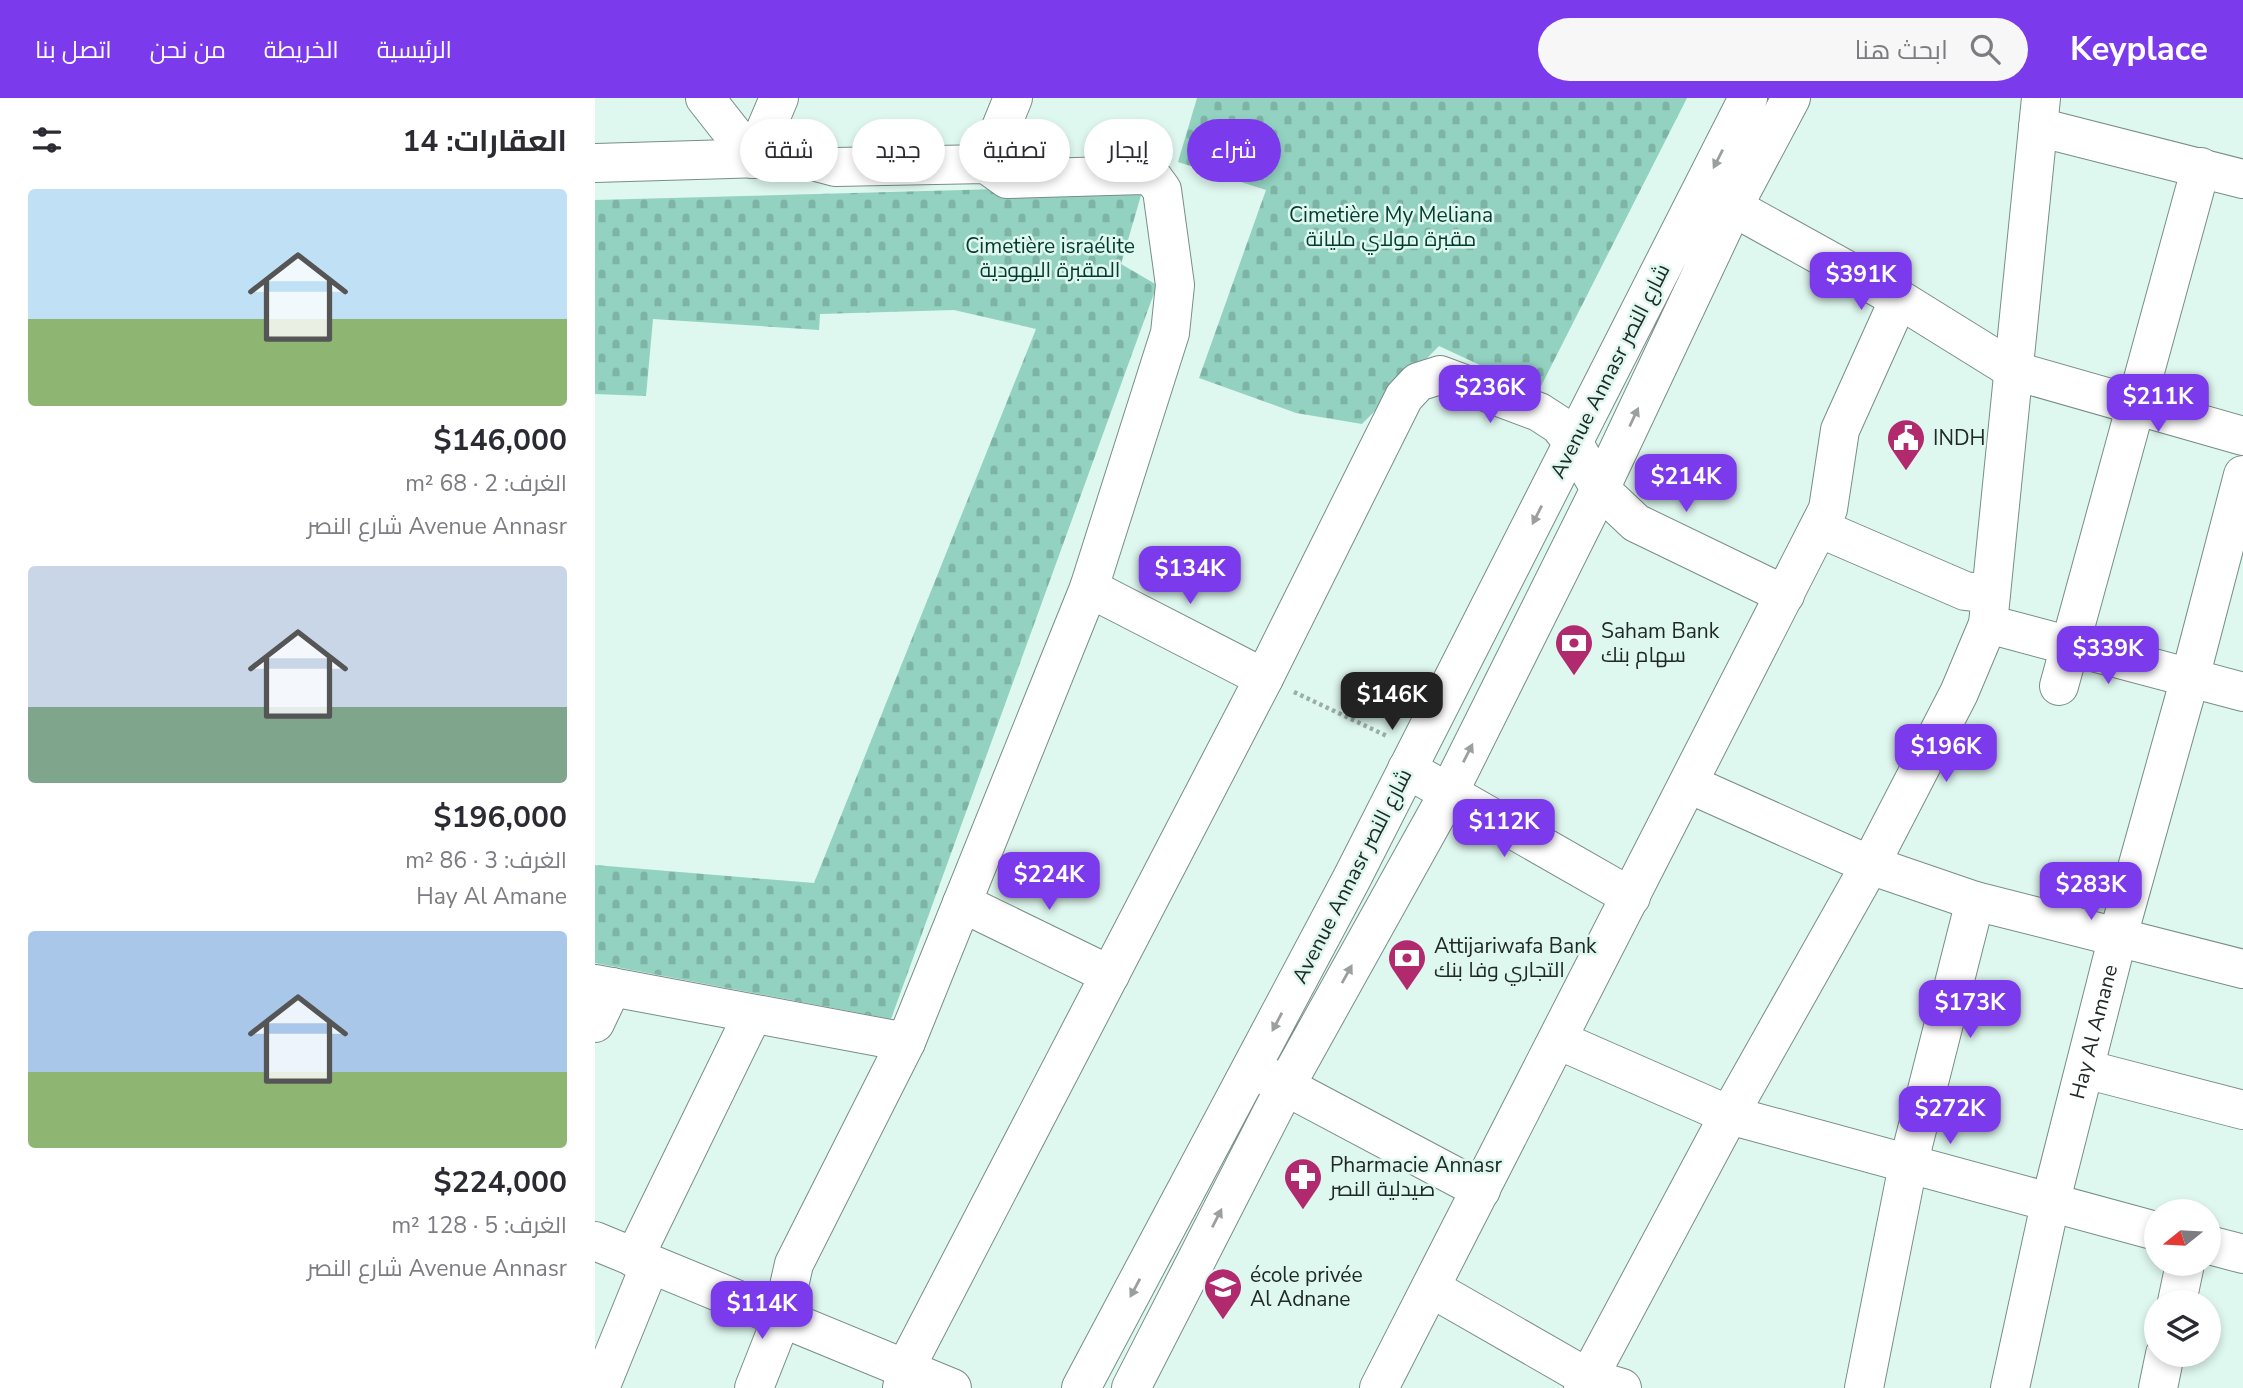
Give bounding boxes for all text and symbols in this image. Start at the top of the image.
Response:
search box [1538,18,2028,81]
text: Keyplace [2070,27,2208,72]
icon: search [1966,30,2004,68]
text: ابحث هنا [1854,33,1948,68]
text: اتصل بنا [35,34,112,66]
text: من نحن [150,34,226,66]
text: الخريطة [264,34,339,66]
text: الرئيسية [377,34,452,66]
chip: شقة [740,119,838,182]
chip: جديد [852,119,945,182]
chip: تصفية [959,119,1070,182]
chip: إيجار [1084,119,1173,182]
chip: شراء [1187,119,1281,182]
icon: filters [28,121,66,159]
text: العقارات: 14 [402,121,567,162]
one-way arrow [1712,149,1723,169]
park label: Cimetière My Meliana مقبرة مولاي مليانة [1289,201,1493,255]
park label: Cimetière israélite المقبرة اليهودية [965,232,1135,284]
icon: home [235,234,361,360]
pin: $391K [1812,252,1910,312]
street label: Avenue Annasr شارع النصر [1544,259,1676,483]
text: $391K [1826,259,1896,290]
pin: $236K [1441,366,1539,425]
text: $236K [1455,372,1525,403]
pin: $211K [2109,374,2207,434]
text: $211K [2123,381,2193,412]
one-way arrow [1628,407,1640,427]
public building icon: INDH [1885,417,1927,472]
text: $146,000 [434,420,567,461]
place label: INDH [1933,424,1985,452]
pin: $214K [1637,454,1735,514]
text: $214K [1651,461,1721,492]
text: الغرف: 2 · 68 m² [405,468,567,499]
one-way arrow [1531,505,1543,525]
text: Avenue Annasr شارع النصر [307,511,567,542]
pin: $134K [1141,546,1239,606]
text: $134K [1155,553,1225,584]
icon: home [235,611,361,737]
place label: Saham Bank سهام بنك [1601,617,1720,669]
bank icon: Saham Bank سهام بنك [1553,622,1595,677]
pin: $339K [2059,626,2157,686]
text: $339K [2073,633,2143,664]
pin: $146K [1343,672,1441,732]
text: $146K [1357,679,1427,710]
pin: $196K [1897,724,1995,784]
text: $196K [1911,731,1981,762]
one-way arrow [1463,743,1474,763]
street label: Avenue Annasr شارع النصر [1286,764,1418,988]
text: $196,000 [434,797,567,838]
pin: $112K [1455,800,1553,859]
text: $112K [1469,806,1539,837]
text: الغرف: 3 · 86 m² [405,845,567,876]
pin: $224K [1000,852,1098,912]
text: $224K [1014,859,1084,890]
pin: $283K [2042,862,2140,922]
text: $283K [2056,869,2126,900]
text: Hay Al Amane [416,881,567,912]
place label: Attijariwafa Bank التجاري وفا بنك [1434,932,1597,986]
bank icon: Attijariwafa Bank التجاري وفا بنك [1386,937,1428,992]
street label: Hay Al Amane [2063,962,2124,1102]
one-way arrow [1342,964,1353,984]
icon: home [235,976,361,1102]
pin: $173K [1921,981,2019,1040]
text: $173K [1935,987,2005,1018]
one-way arrow [1271,1013,1283,1033]
pin: $272K [1901,1086,1999,1146]
text: $272K [1915,1093,1985,1124]
place label: Pharmacie Annasr صيدلية النصر [1329,1151,1503,1203]
pharmacy icon: Pharmacie Annasr صيدلية النصر [1282,1156,1324,1211]
text: $224,000 [434,1162,567,1203]
north arrow [2144,1199,2221,1276]
map controls [2144,1199,2221,1367]
one-way arrow [1212,1208,1223,1228]
text: الغرف: 5 · 128 m² [391,1210,567,1241]
text: Avenue Annasr شارع النصر [307,1253,567,1284]
place label: école privée Al Adnane [1250,1261,1363,1313]
school or university icon: école privée Al Adnane [1202,1266,1244,1321]
one-way arrow [1130,1278,1141,1298]
pin: $114K [713,1282,811,1341]
text: $114K [727,1288,797,1319]
button: layers [2144,1290,2221,1367]

